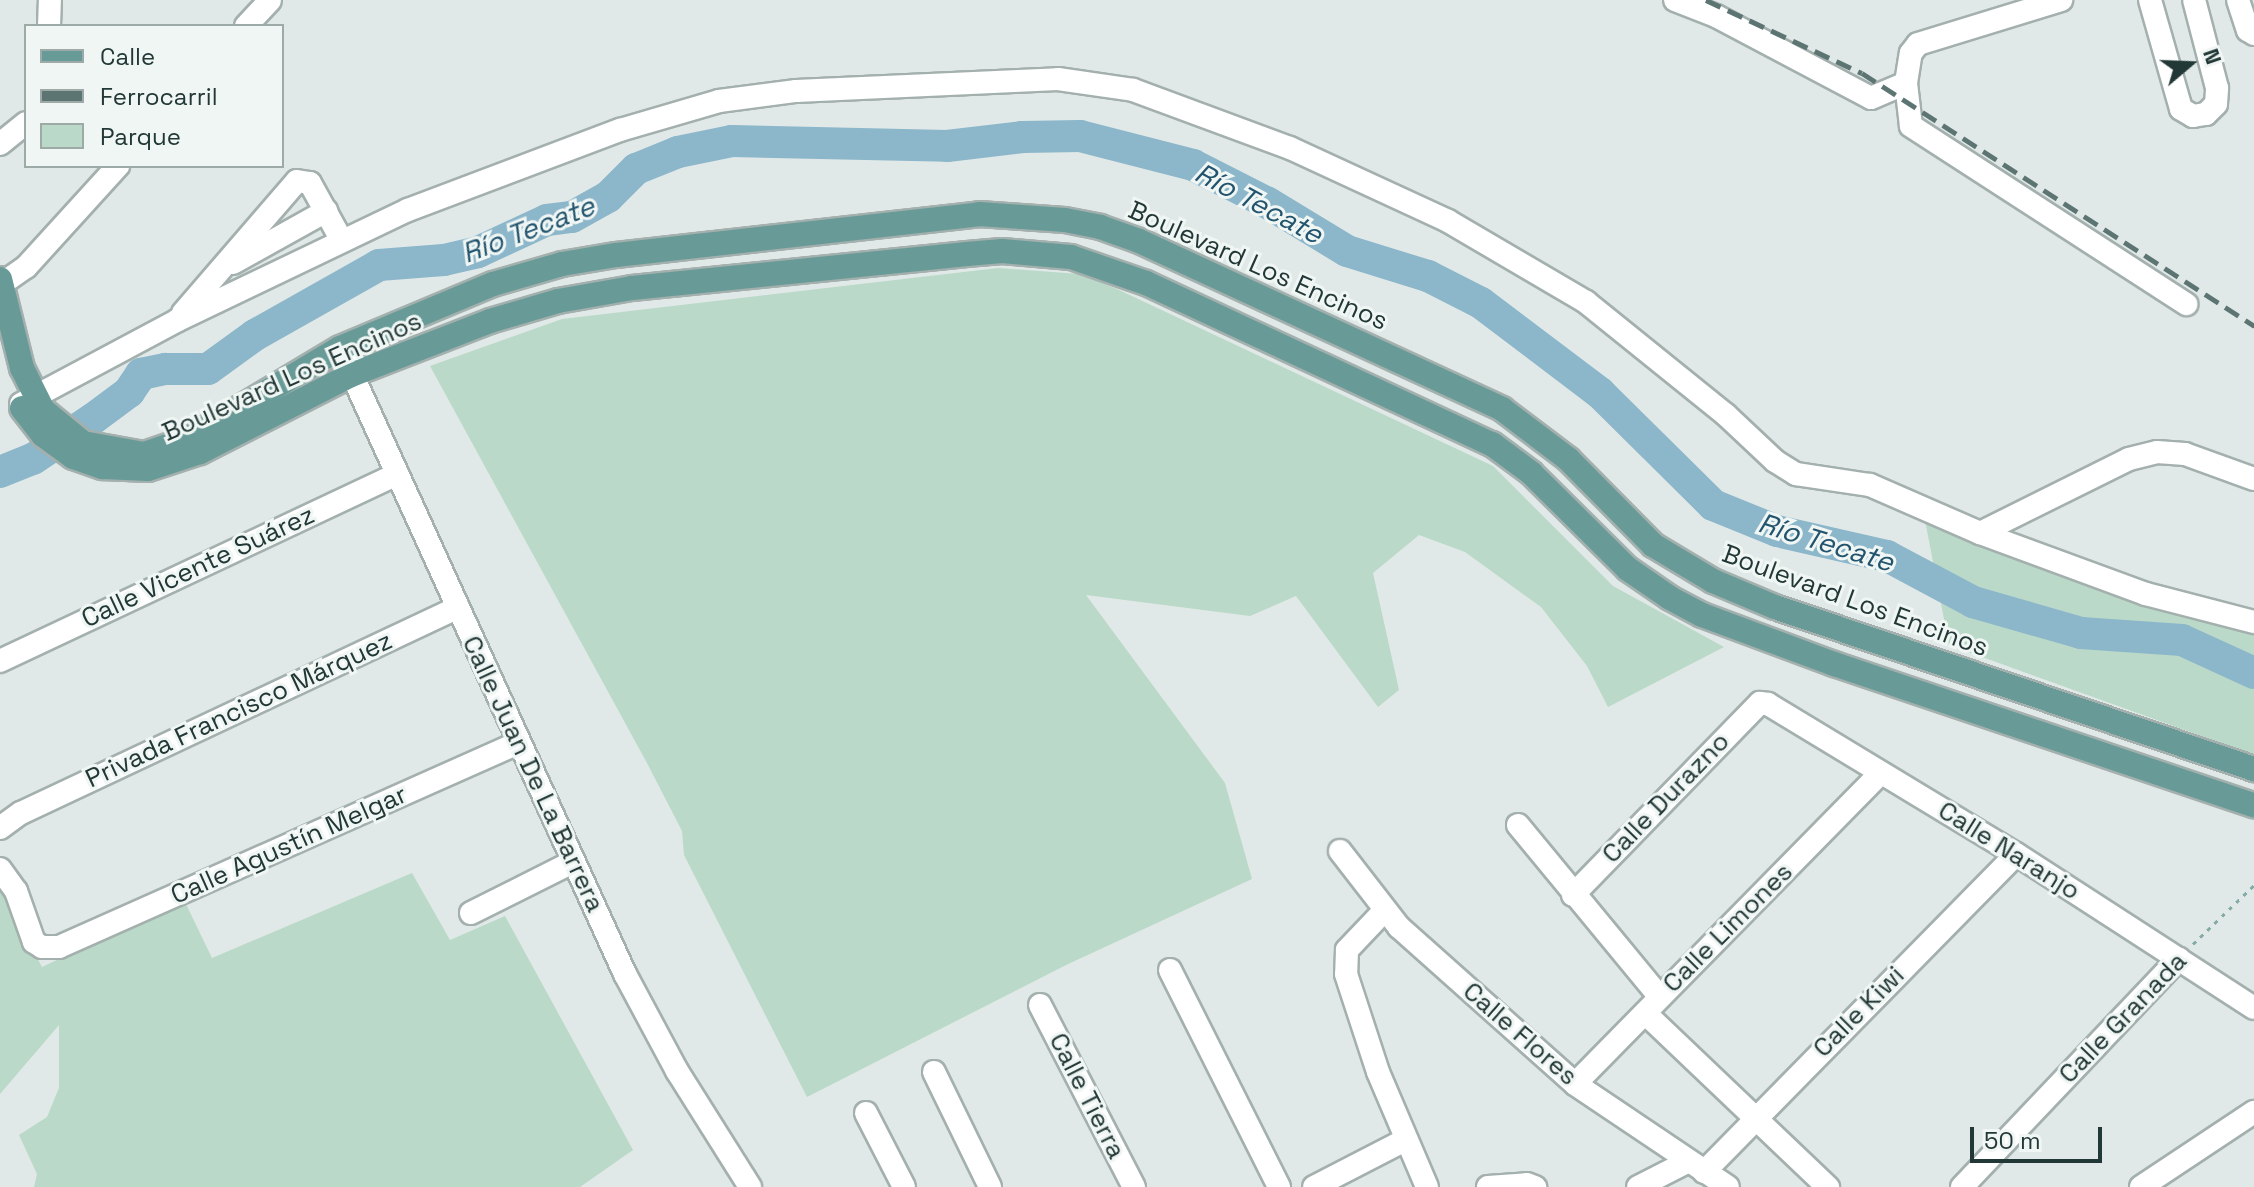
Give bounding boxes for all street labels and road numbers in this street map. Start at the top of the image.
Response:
street label: Boulevard Los Encinos [1124,195,1392,337]
street label: Boulevard Los Encinos [158,306,426,448]
street label: Calle Vicente Suárez [76,499,320,635]
street label: Boulevard Los Encinos [1718,538,1992,664]
street label: Privada Francisco Márquez [81,625,397,795]
street label: Calle Juan De La Barrera [455,631,611,917]
street label: Calle Durazno [1596,726,1736,870]
street label: Calle Agustín Melgar [166,779,412,911]
street label: Calle Naranjo [1932,795,2086,907]
street label: Calle Limones [1657,857,1799,999]
street label: Calle Granada [2053,946,2193,1090]
street label: Calle Kiwi [1807,960,1911,1064]
street label: Calle Flores [1456,976,1584,1092]
street label: Calle Tierra [1042,1028,1132,1164]

